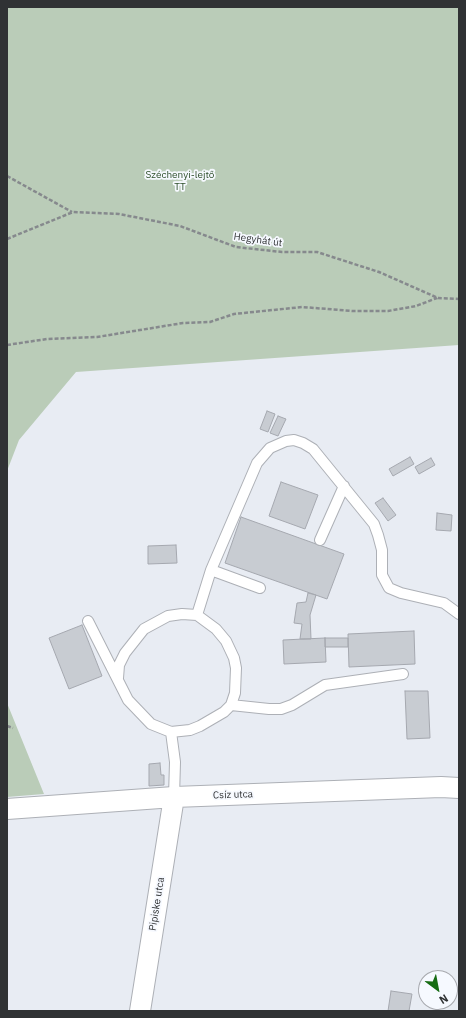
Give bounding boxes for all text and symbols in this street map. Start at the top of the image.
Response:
park label: Széchenyi-lejtő TT [146,169,214,192]
street label: Hegyhát út [233,231,283,249]
street label: Csíz utca [213,788,253,802]
street label: Pipiske utca [147,876,167,932]
north arrow [418,970,458,1010]
text: N [437,991,451,1007]

